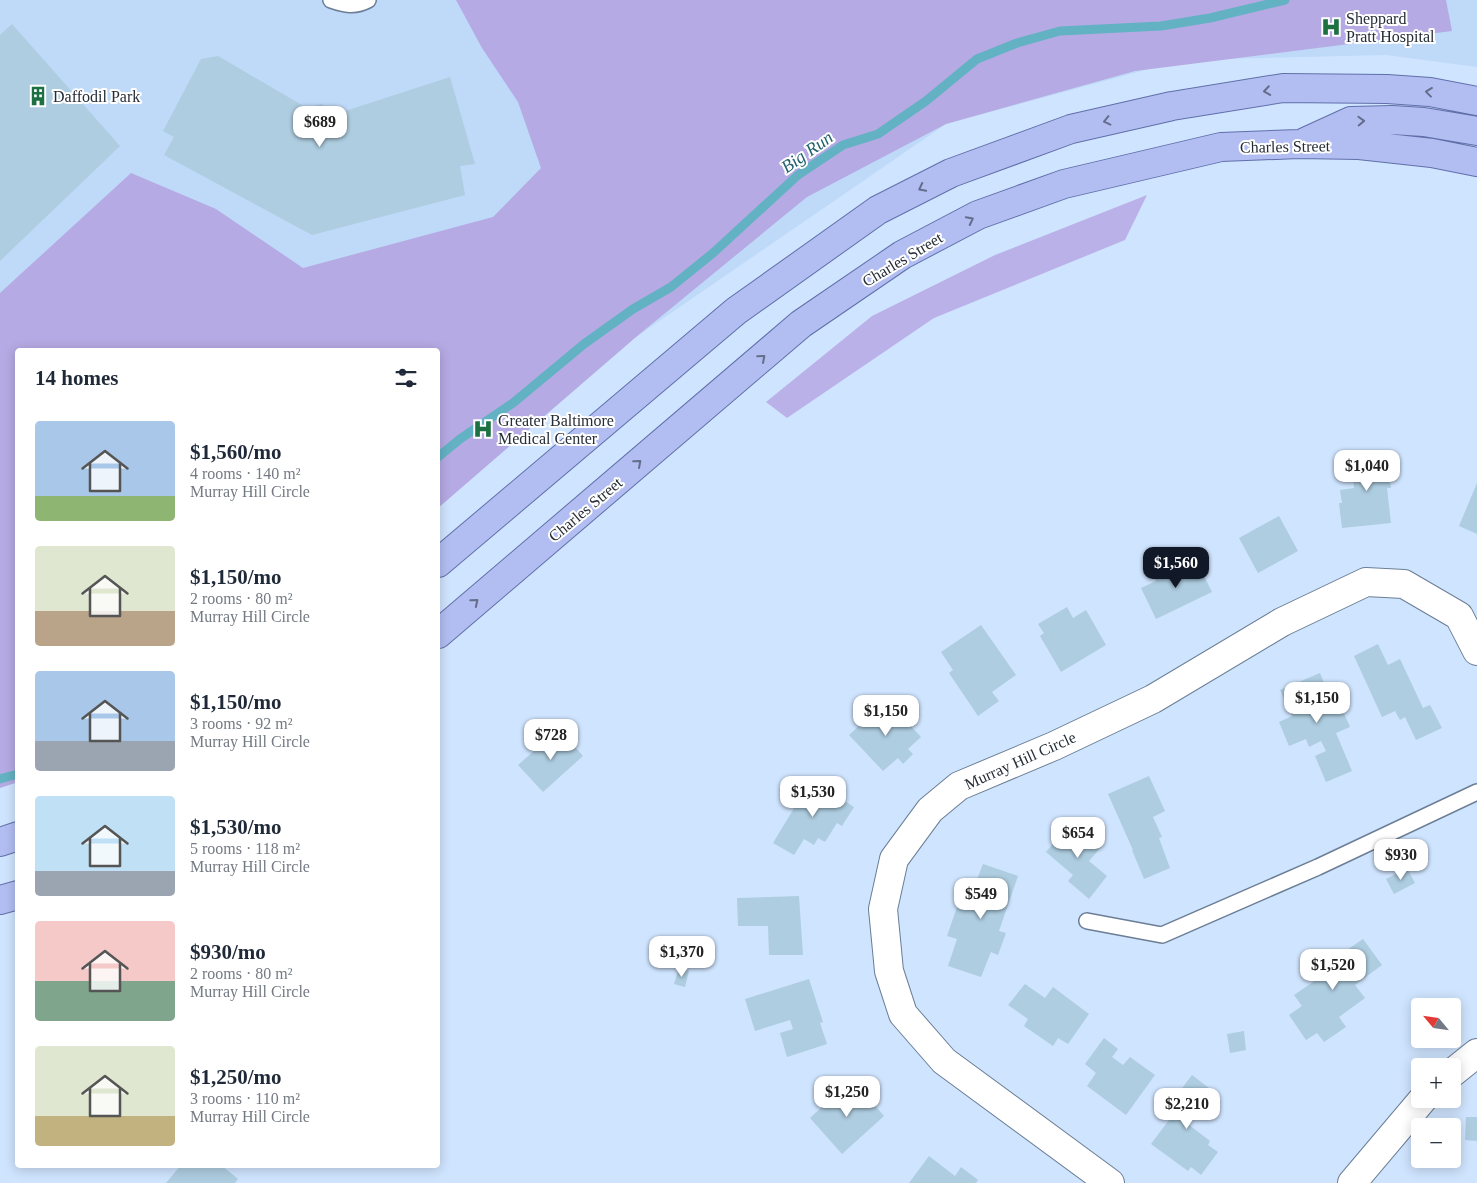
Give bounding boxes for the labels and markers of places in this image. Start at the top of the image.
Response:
place label: Sheppard Pratt Hospital [1346,10,1435,46]
hospital icon: Sheppard Pratt Hospital [1320,16,1342,38]
building icon: Daffodil Park [27,85,49,107]
place label: Daffodil Park [53,88,140,105]
pin: $689 [290,106,350,148]
place label: Greater Baltimore Medical Center [498,412,614,447]
hospital icon: Greater Baltimore Medical Center [472,418,494,440]
pin: $1,040 [1326,450,1408,492]
pin: $1,560 [1135,546,1217,589]
pin: $1,150 [1276,682,1358,724]
pin: $1,150 [845,694,927,737]
pin: $728 [521,718,581,761]
pin: $1,530 [772,776,854,818]
pin: $654 [1048,816,1108,859]
pin: $930 [1371,838,1431,881]
pin: $549 [951,878,1011,920]
pin: $1,370 [641,936,723,978]
pin: $1,520 [1292,948,1374,991]
pin: $1,250 [806,1076,888,1118]
pin: $2,210 [1146,1088,1228,1130]

